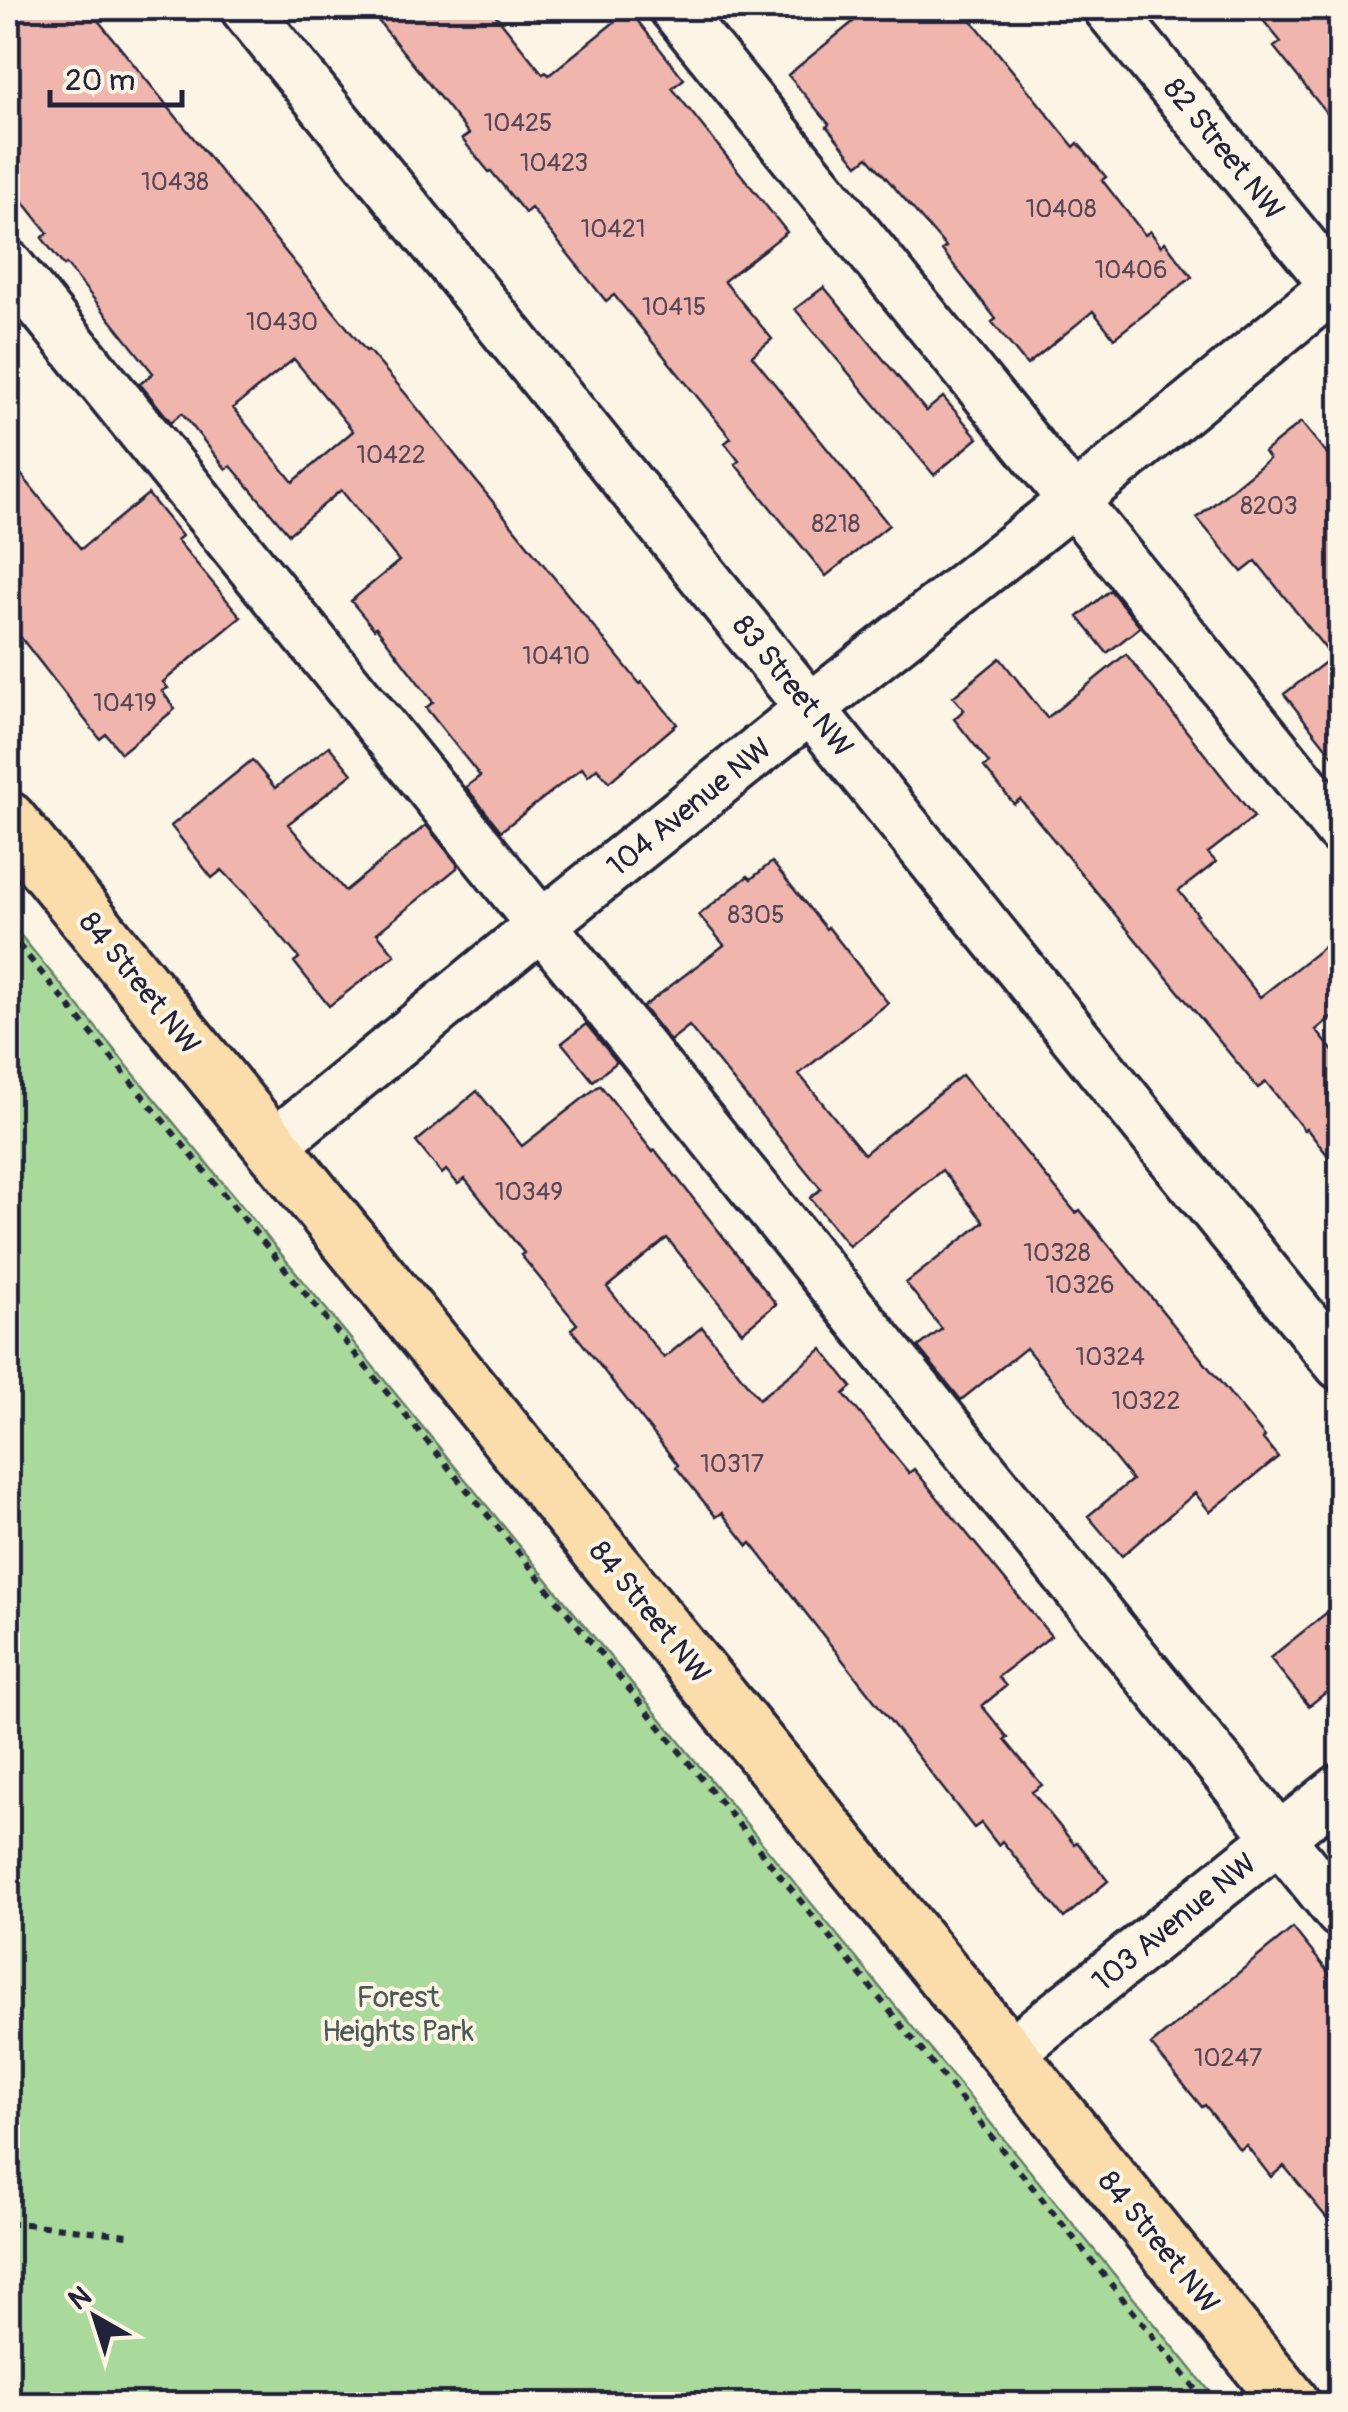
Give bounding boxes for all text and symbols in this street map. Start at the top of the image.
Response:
scale bar [50,45,182,107]
text: 20 m [65,62,135,99]
street label: 82 Street NW [1155,71,1292,228]
house number: 10425 [484,108,552,139]
house number: 10423 [520,148,588,179]
house number: 10438 [141,167,209,198]
house number: 10408 [1025,194,1097,225]
house number: 10421 [580,214,646,245]
house number: 10406 [1095,255,1167,286]
house number: 10415 [642,292,706,323]
house number: 10430 [246,307,318,338]
house number: 10422 [356,440,426,471]
house number: 8203 [1240,491,1298,522]
house number: 8218 [812,509,860,540]
street label: 83 Street NW [724,608,861,765]
house number: 10410 [522,641,590,672]
house number: 10419 [93,688,157,719]
street label: 104 Avenue NW [600,730,779,885]
house number: 8305 [727,900,785,931]
street label: 84 Street NW [71,905,208,1062]
house number: 10349 [495,1177,563,1208]
house number: 10328 [1023,1238,1091,1269]
house number: 10326 [1045,1270,1115,1301]
house number: 10324 [1075,1342,1145,1373]
house number: 10322 [1112,1386,1180,1417]
house number: 10317 [700,1449,764,1480]
street label: 84 Street NW [581,1534,718,1691]
street label: 103 Avenue NW [1085,1845,1264,2000]
park label: Forest Heights Park [322,1979,474,2050]
house number: 10247 [1194,2043,1262,2074]
street label: 84 Street NW [1090,2164,1227,2321]
north arrow [45,2267,145,2367]
text: N [62,2279,99,2318]

